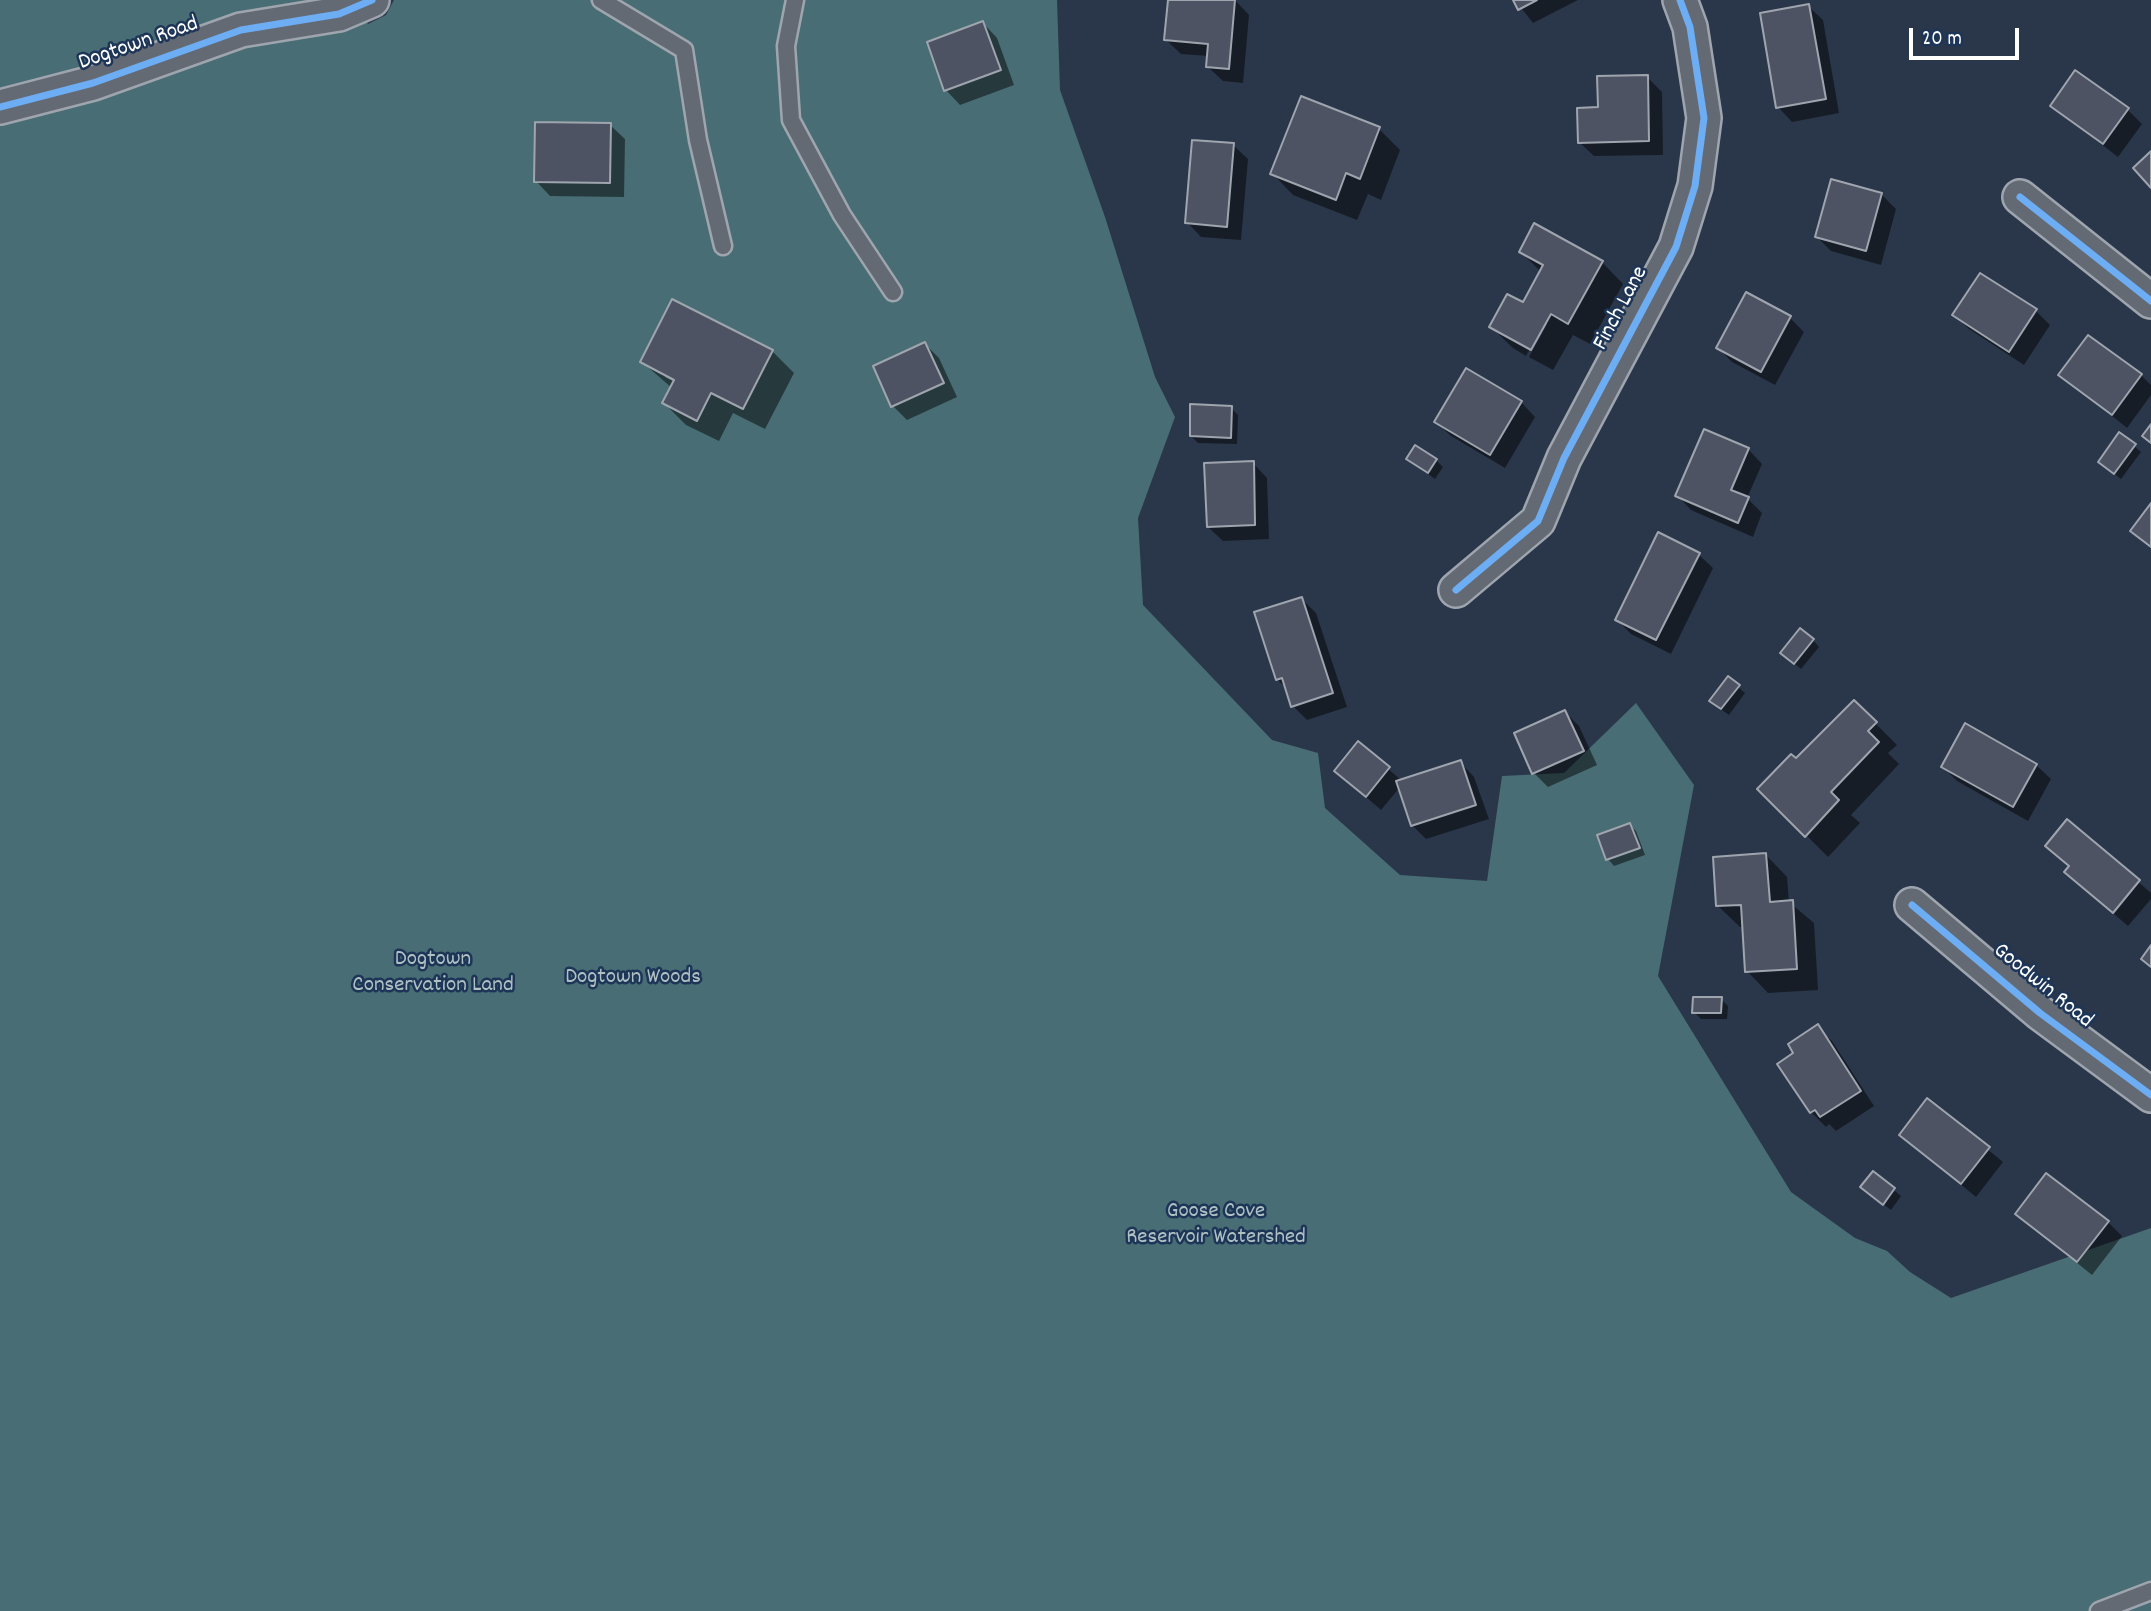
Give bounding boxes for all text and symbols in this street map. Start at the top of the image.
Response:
street label: Dogtown Road [76,12,202,78]
scale bar [1913,14,2023,58]
text: 20 m [1922,25,1962,55]
street label: Finch Lane [1588,262,1656,356]
street label: Goodwin Road [1986,938,2098,1036]
park label: Dogtown Conservation Land [352,947,514,1001]
park label: Dogtown Woods [565,965,701,993]
park label: Goose Cove Reservoir Watershed [1126,1199,1306,1253]

